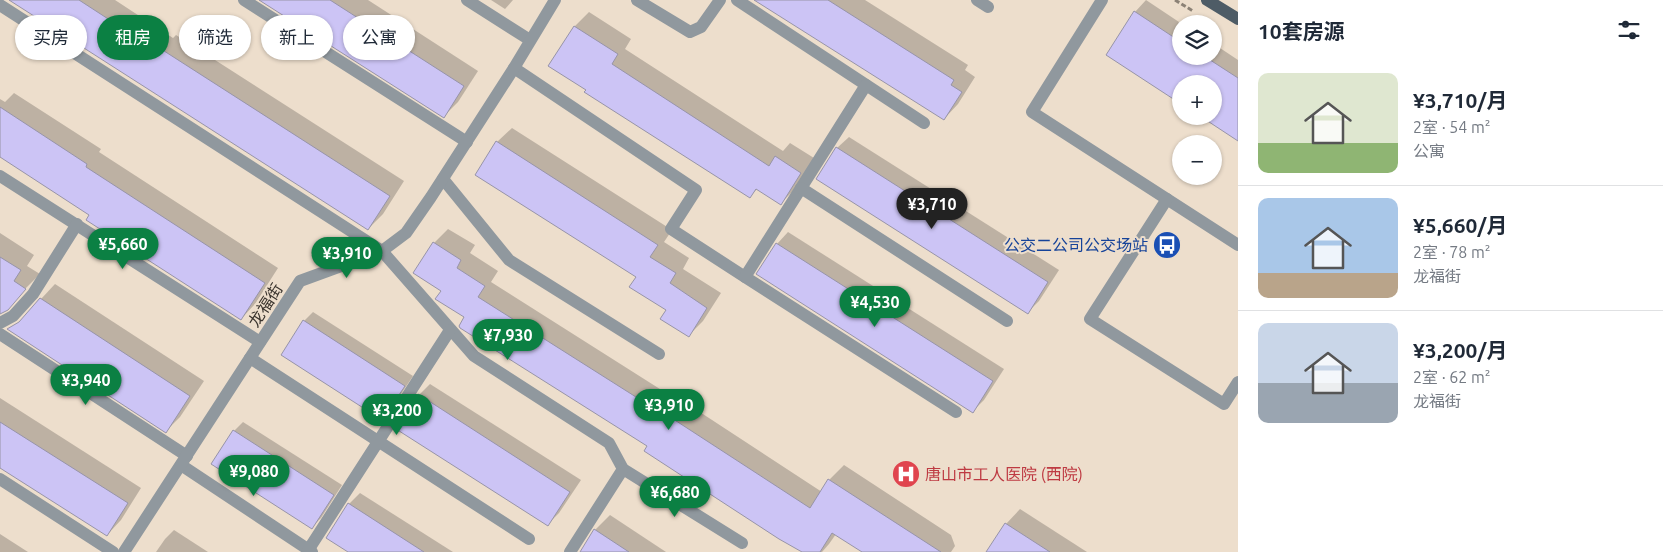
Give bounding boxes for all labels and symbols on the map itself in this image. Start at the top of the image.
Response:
pin: ¥3,710 [891,188,973,230]
pin: ¥5,660 [82,228,164,270]
bus stop icon: 公交二公司公交场站 [1152,230,1182,260]
pin: ¥3,910 [306,236,388,279]
place label: 公交二公司公交场站 [1004,236,1148,254]
street label: 龙福街 [244,280,286,330]
pin: ¥4,530 [834,286,916,328]
pin: ¥7,930 [467,318,549,361]
pin: ¥3,940 [45,364,127,406]
pin: ¥3,910 [628,388,710,431]
pin: ¥3,200 [356,394,438,436]
pin: ¥9,080 [213,454,295,497]
hospital icon: 唐山市工人医院 (西院) [891,459,921,489]
place label: 唐山市工人医院 (西院) [925,465,1083,484]
pin: ¥6,680 [634,476,716,518]

